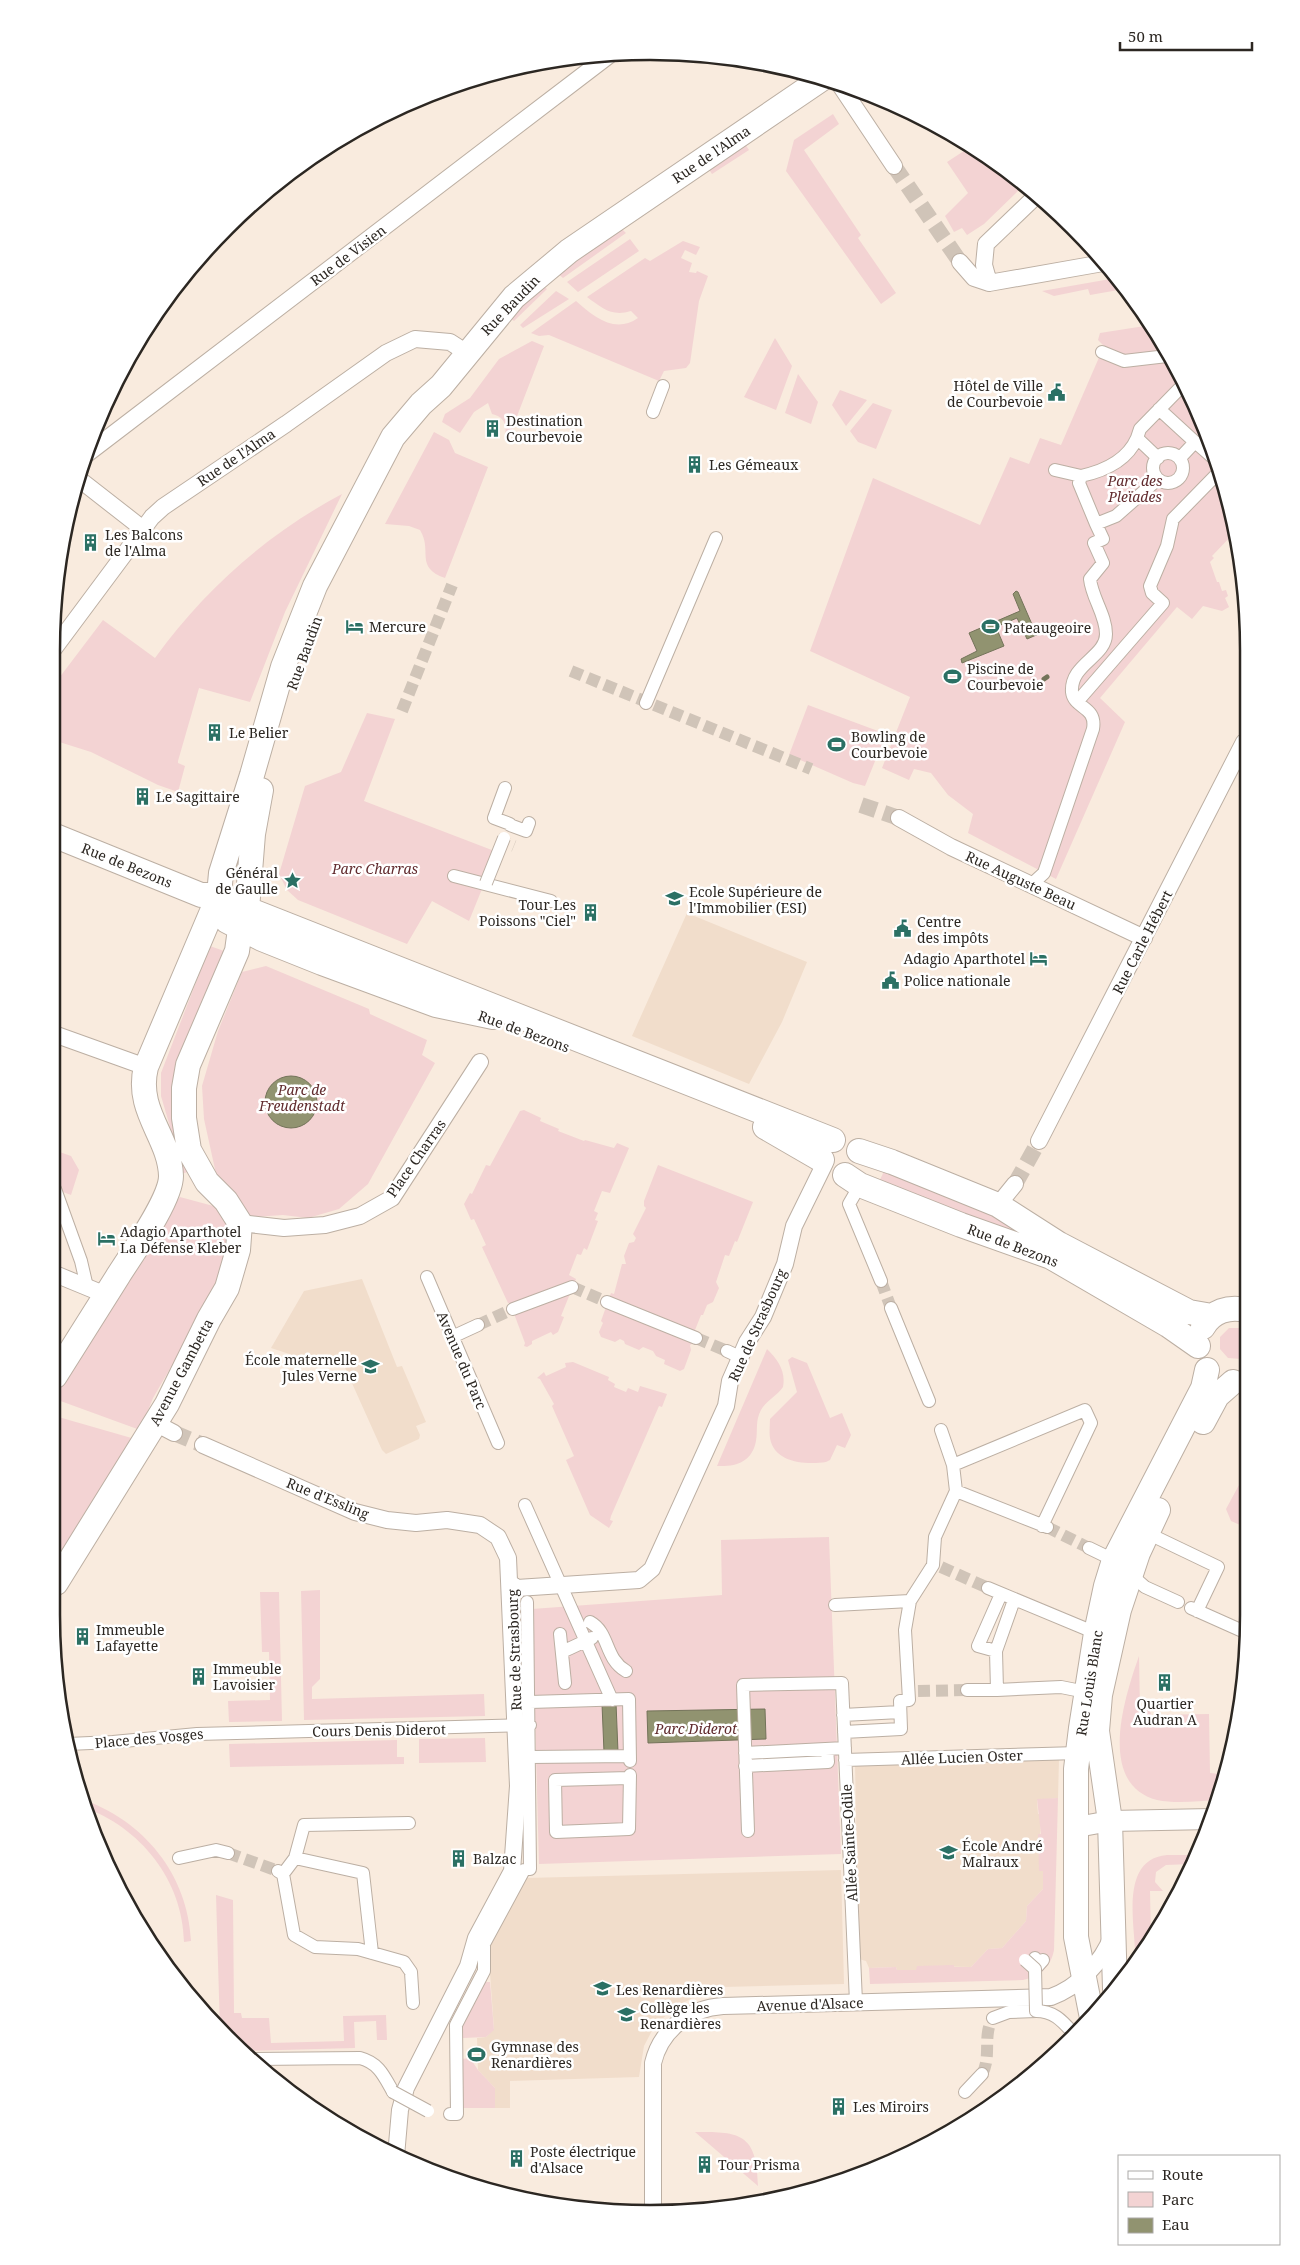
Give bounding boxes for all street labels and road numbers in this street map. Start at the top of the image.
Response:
street label: Rue de l'Alma [668,121,754,187]
street label: Rue de Visien [306,220,390,290]
street label: Rue Baudin [476,271,544,339]
street label: Rue de l'Alma [193,424,279,490]
street label: Rue Baudin [282,613,326,693]
street label: Rue de Bezons [79,838,175,892]
street label: Rue Auguste Beau [963,846,1079,914]
street label: Rue Carle Hébert [1108,887,1176,997]
street label: Rue de Bezons [476,1006,572,1056]
street label: Place Charras [382,1115,450,1201]
street label: Rue de Bezons [965,1219,1061,1271]
street label: Rue de Strasbourg [724,1265,791,1384]
street label: Avenue du Parc [433,1308,491,1412]
street label: Avenue Gambetta [145,1315,217,1429]
street label: Rue d'Essling [284,1473,373,1523]
street label: Rue de Strasbourg [502,1588,526,1711]
street label: Rue Louis Blanc [1071,1629,1107,1737]
street label: Cours Denis Diderot [312,1719,446,1741]
street label: Place des Vosges [94,1724,204,1752]
street label: Allée Lucien Oster [901,1745,1024,1769]
street label: Allée Sainte-Odile [836,1783,862,1903]
street label: Avenue d'Alsace [756,1993,864,2015]

